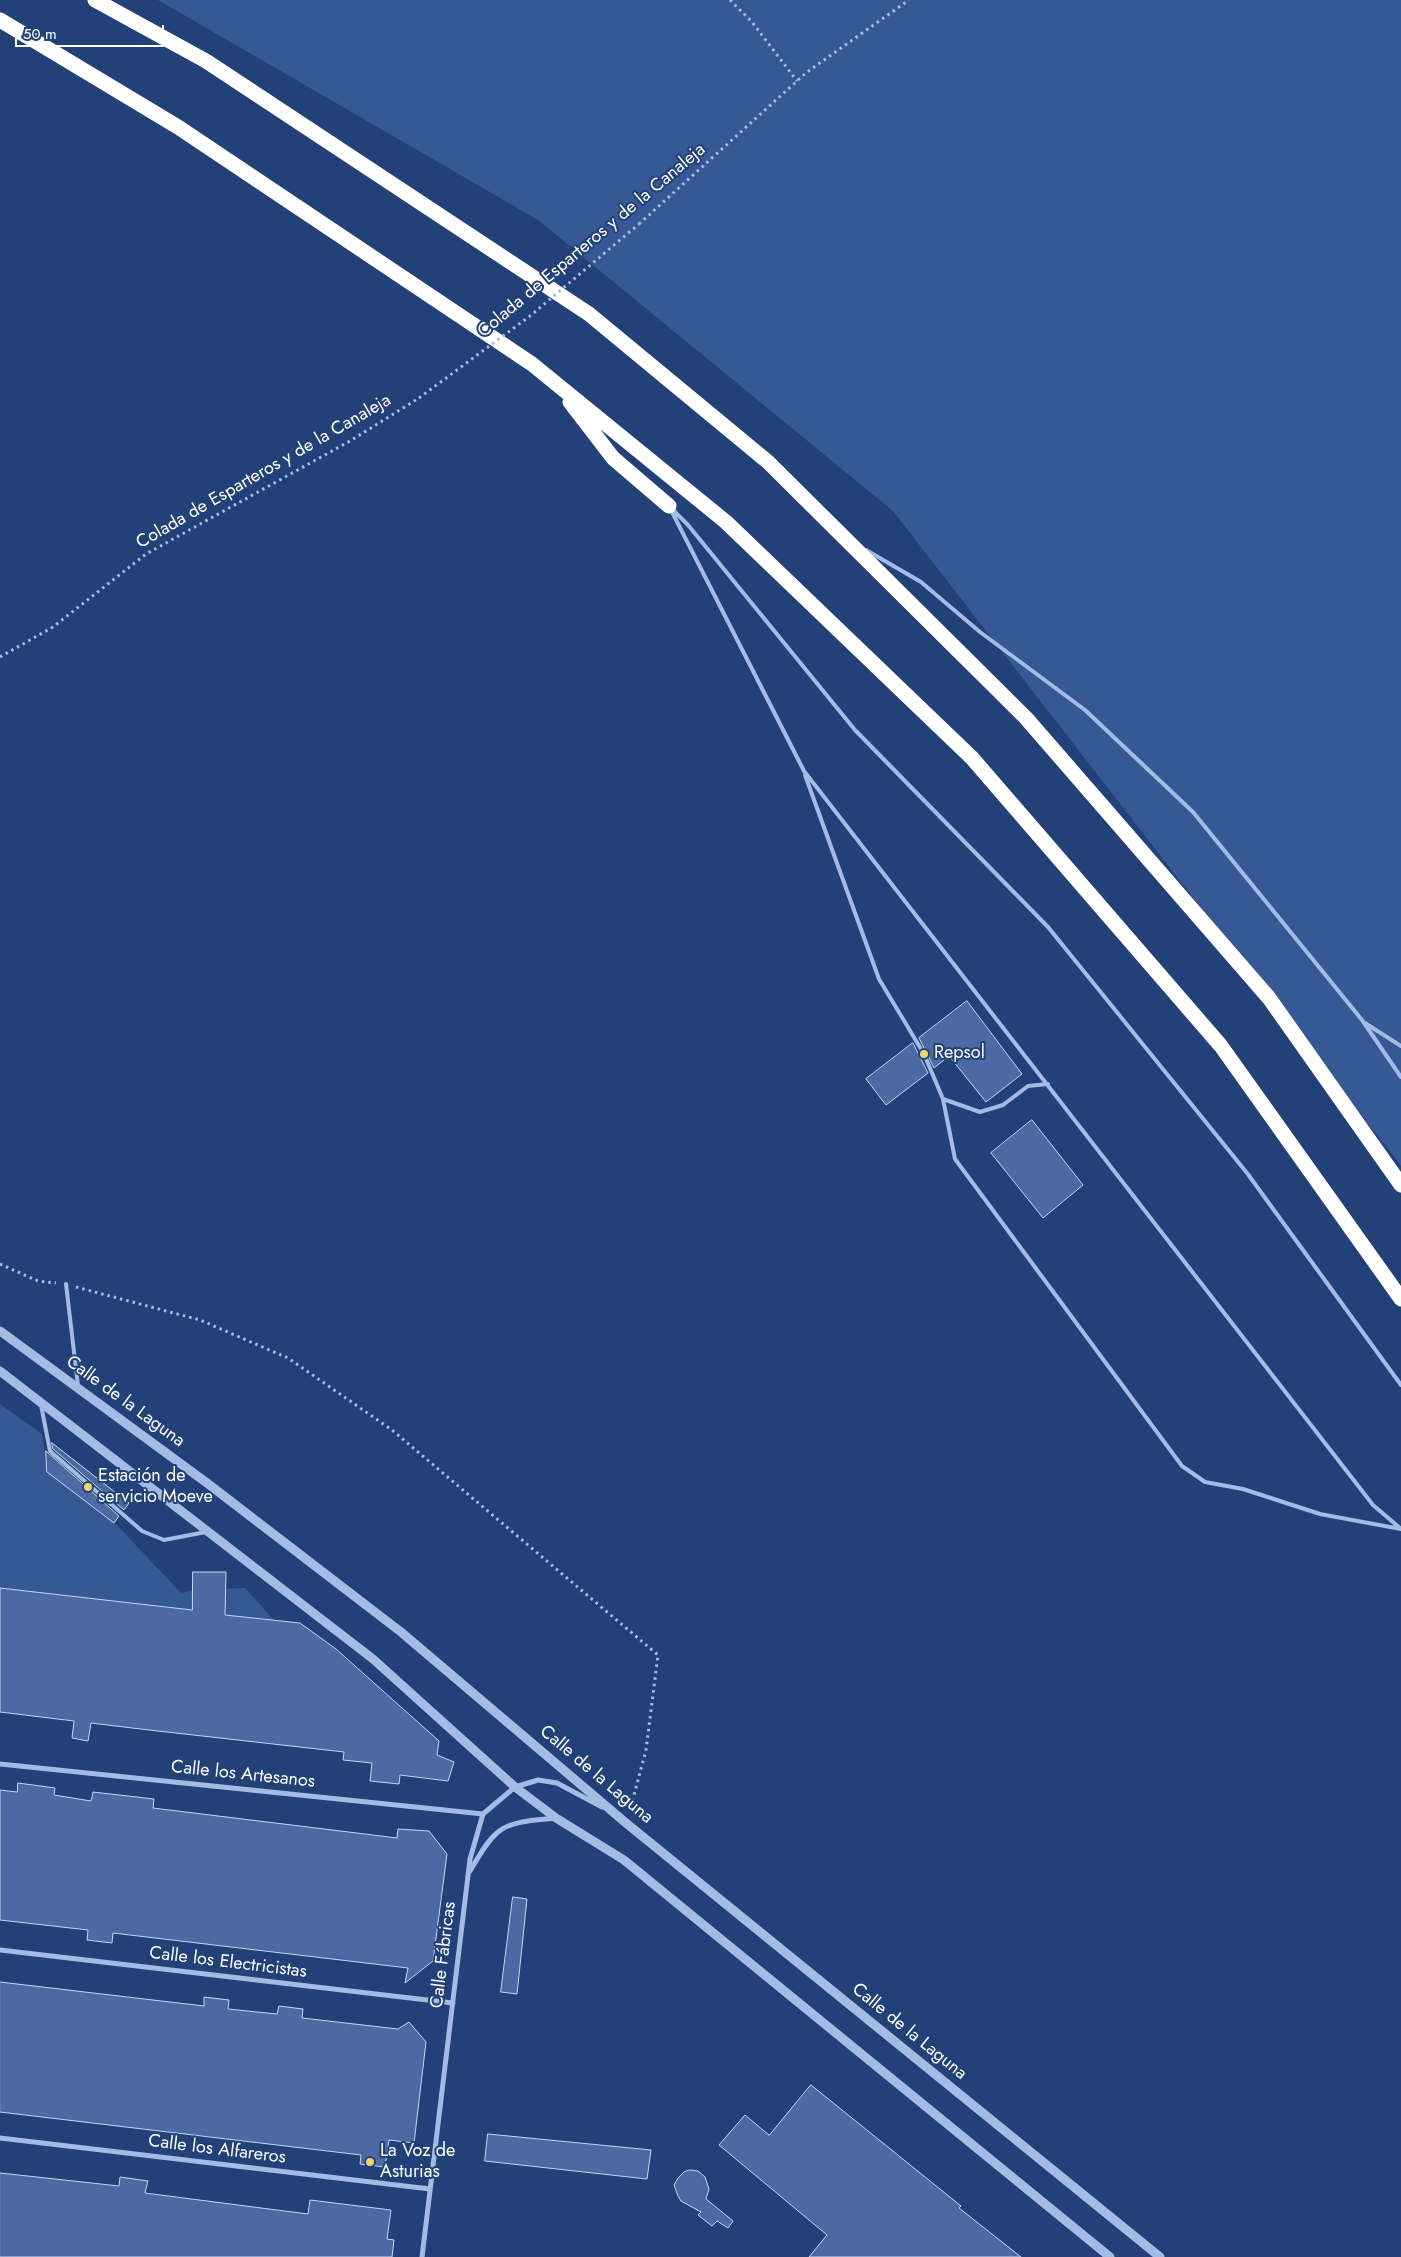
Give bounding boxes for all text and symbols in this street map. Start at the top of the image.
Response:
scale bar [18,15,166,47]
text: 50 m [23,23,57,45]
street label: Colada de Esparteros y de la Canaleja [474,139,710,343]
street label: Colada de Esparteros y de la Canaleja [133,390,395,554]
place label: Repsol [934,1043,985,1065]
marker: Repsol [918,1048,930,1060]
street label: Calle de la Laguna [61,1352,189,1452]
place label: Estación de servicio Moeve [98,1466,213,1508]
marker: Estación de servicio Moeve [82,1481,94,1493]
street label: Calle de la Laguna [535,1721,657,1829]
street label: Calle los Artesanos [170,1757,316,1793]
street label: Calle Fábricas [427,1900,461,2010]
street label: Calle los Electricistas [148,1943,308,1983]
street label: Calle de la Laguna [847,1979,971,2085]
street label: Calle los Alfareros [147,2131,287,2169]
place label: La Voz de Asturias [380,2141,455,2184]
marker: La Voz de Asturias [364,2156,376,2168]

